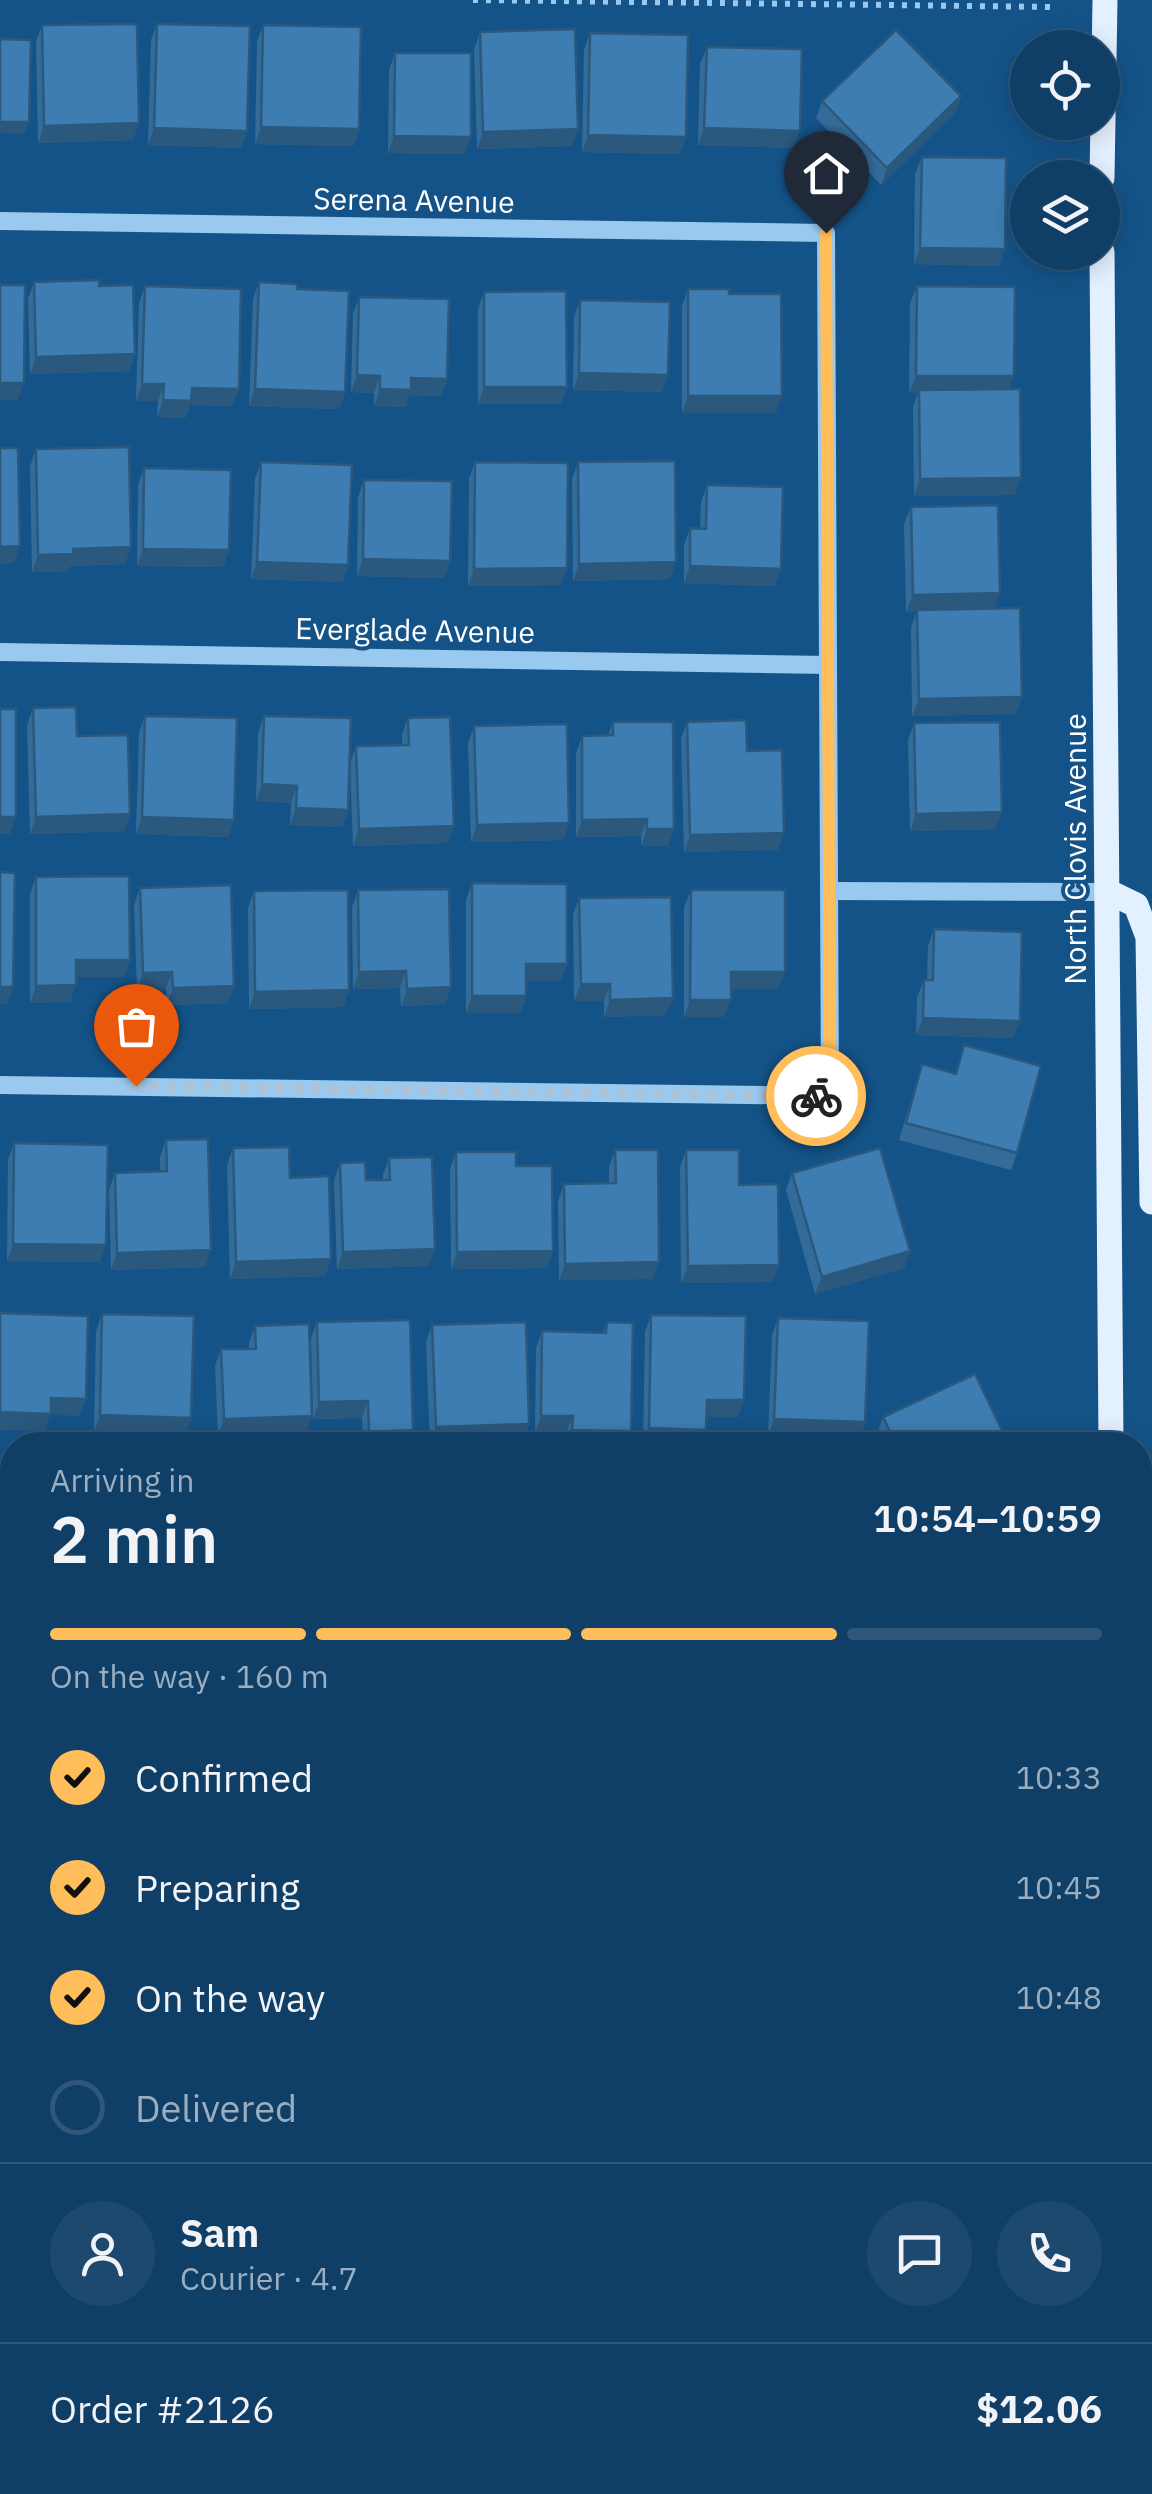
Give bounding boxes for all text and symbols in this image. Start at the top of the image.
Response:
map controls [1010,30,1120,270]
button: locate [1010,30,1120,140]
pin [784,131,869,234]
icon: home [799,146,854,201]
button: layers [1010,160,1120,270]
street label: Serena Avenue [313,178,515,221]
street label: Everglade Avenue [295,608,535,651]
street label: North Clovis Avenue [1055,713,1094,985]
pin [94,984,179,1087]
icon: bag [109,999,164,1054]
courier [766,1046,866,1146]
icon: bike [789,1069,844,1124]
text: Arriving in [50,1459,195,1501]
text: 10:54–10:59 [873,1493,1102,1542]
text: 2 min [50,1496,218,1581]
text: On the way · 160 m [50,1655,329,1697]
icon: check [50,1750,105,1805]
text: Confirmed [135,1753,313,1802]
text: 10:33 [1016,1756,1102,1798]
icon: check [50,1860,105,1915]
text: Preparing [135,1863,300,1912]
text: 10:45 [1016,1866,1102,1908]
icon: check [50,1970,105,2025]
text: On the way [135,1973,325,2022]
text: 10:48 [1016,1976,1102,2018]
text: Delivered [135,2083,297,2132]
button: person [50,2201,155,2306]
button: chat [867,2201,972,2306]
button: phone [997,2201,1102,2306]
text: Sam [180,2208,259,2257]
text: Courier · 4.7 [180,2257,358,2299]
text: Order #2126 [50,2384,275,2433]
text: $12.06 [976,2384,1102,2433]

